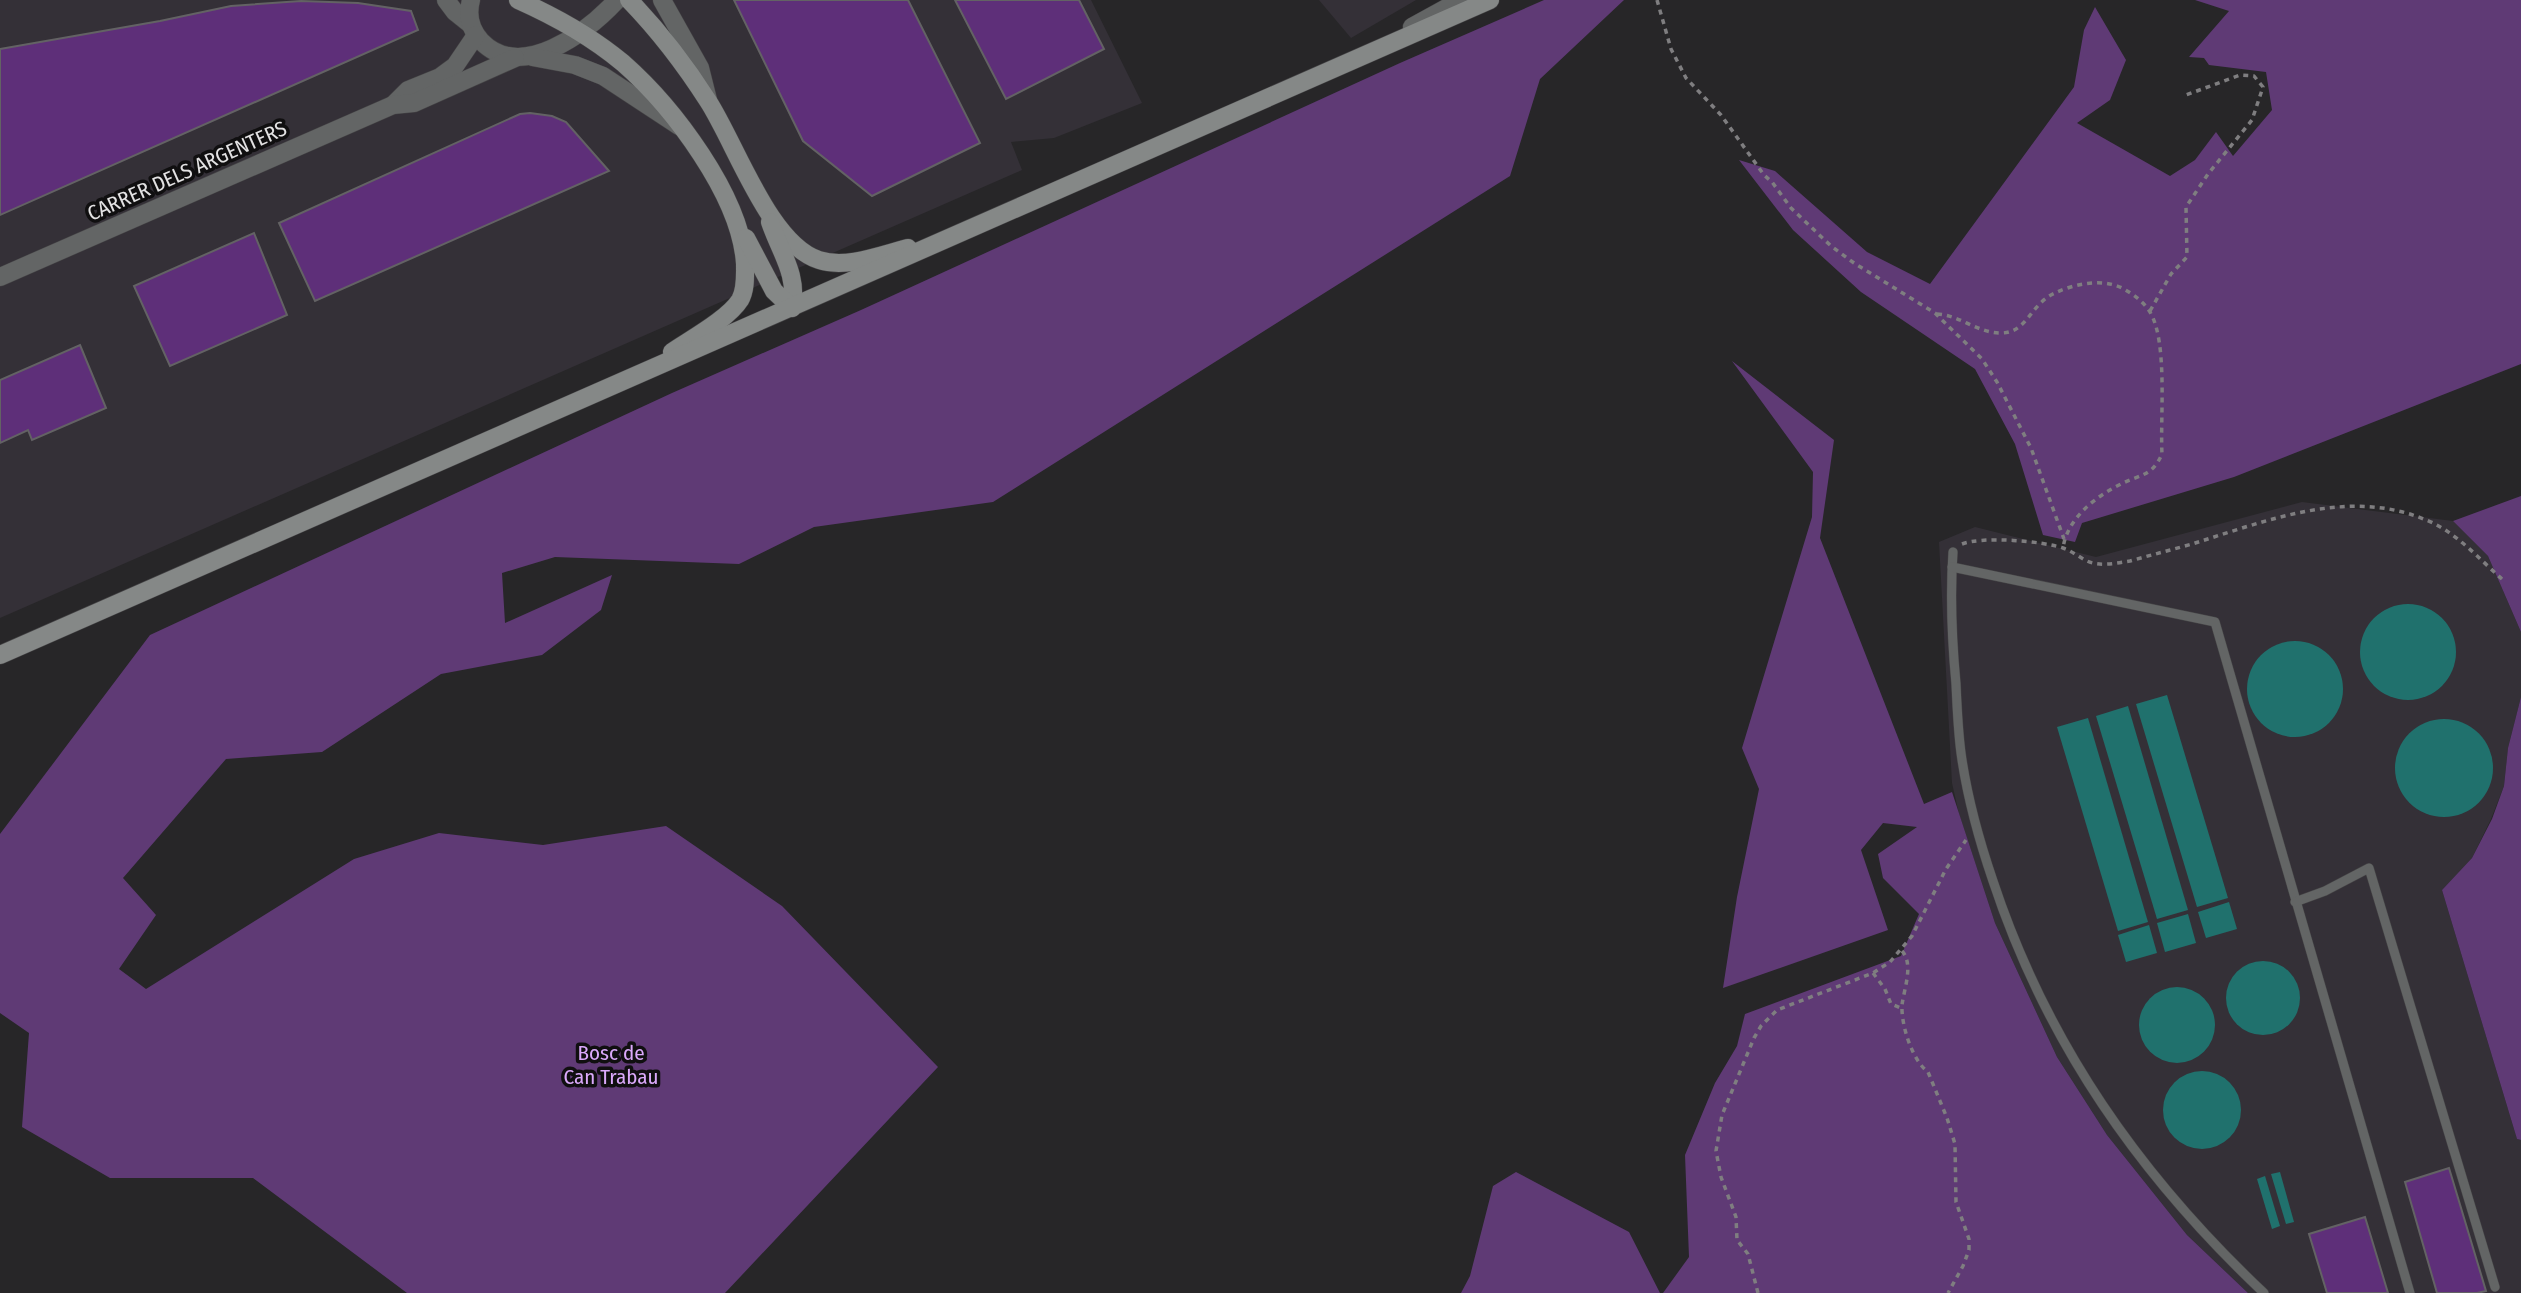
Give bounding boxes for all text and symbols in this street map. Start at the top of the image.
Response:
street label: CARRER DELS ARGENTERS [83,115,291,227]
park label: Bosc de Can Trabau [563,1040,659,1090]

